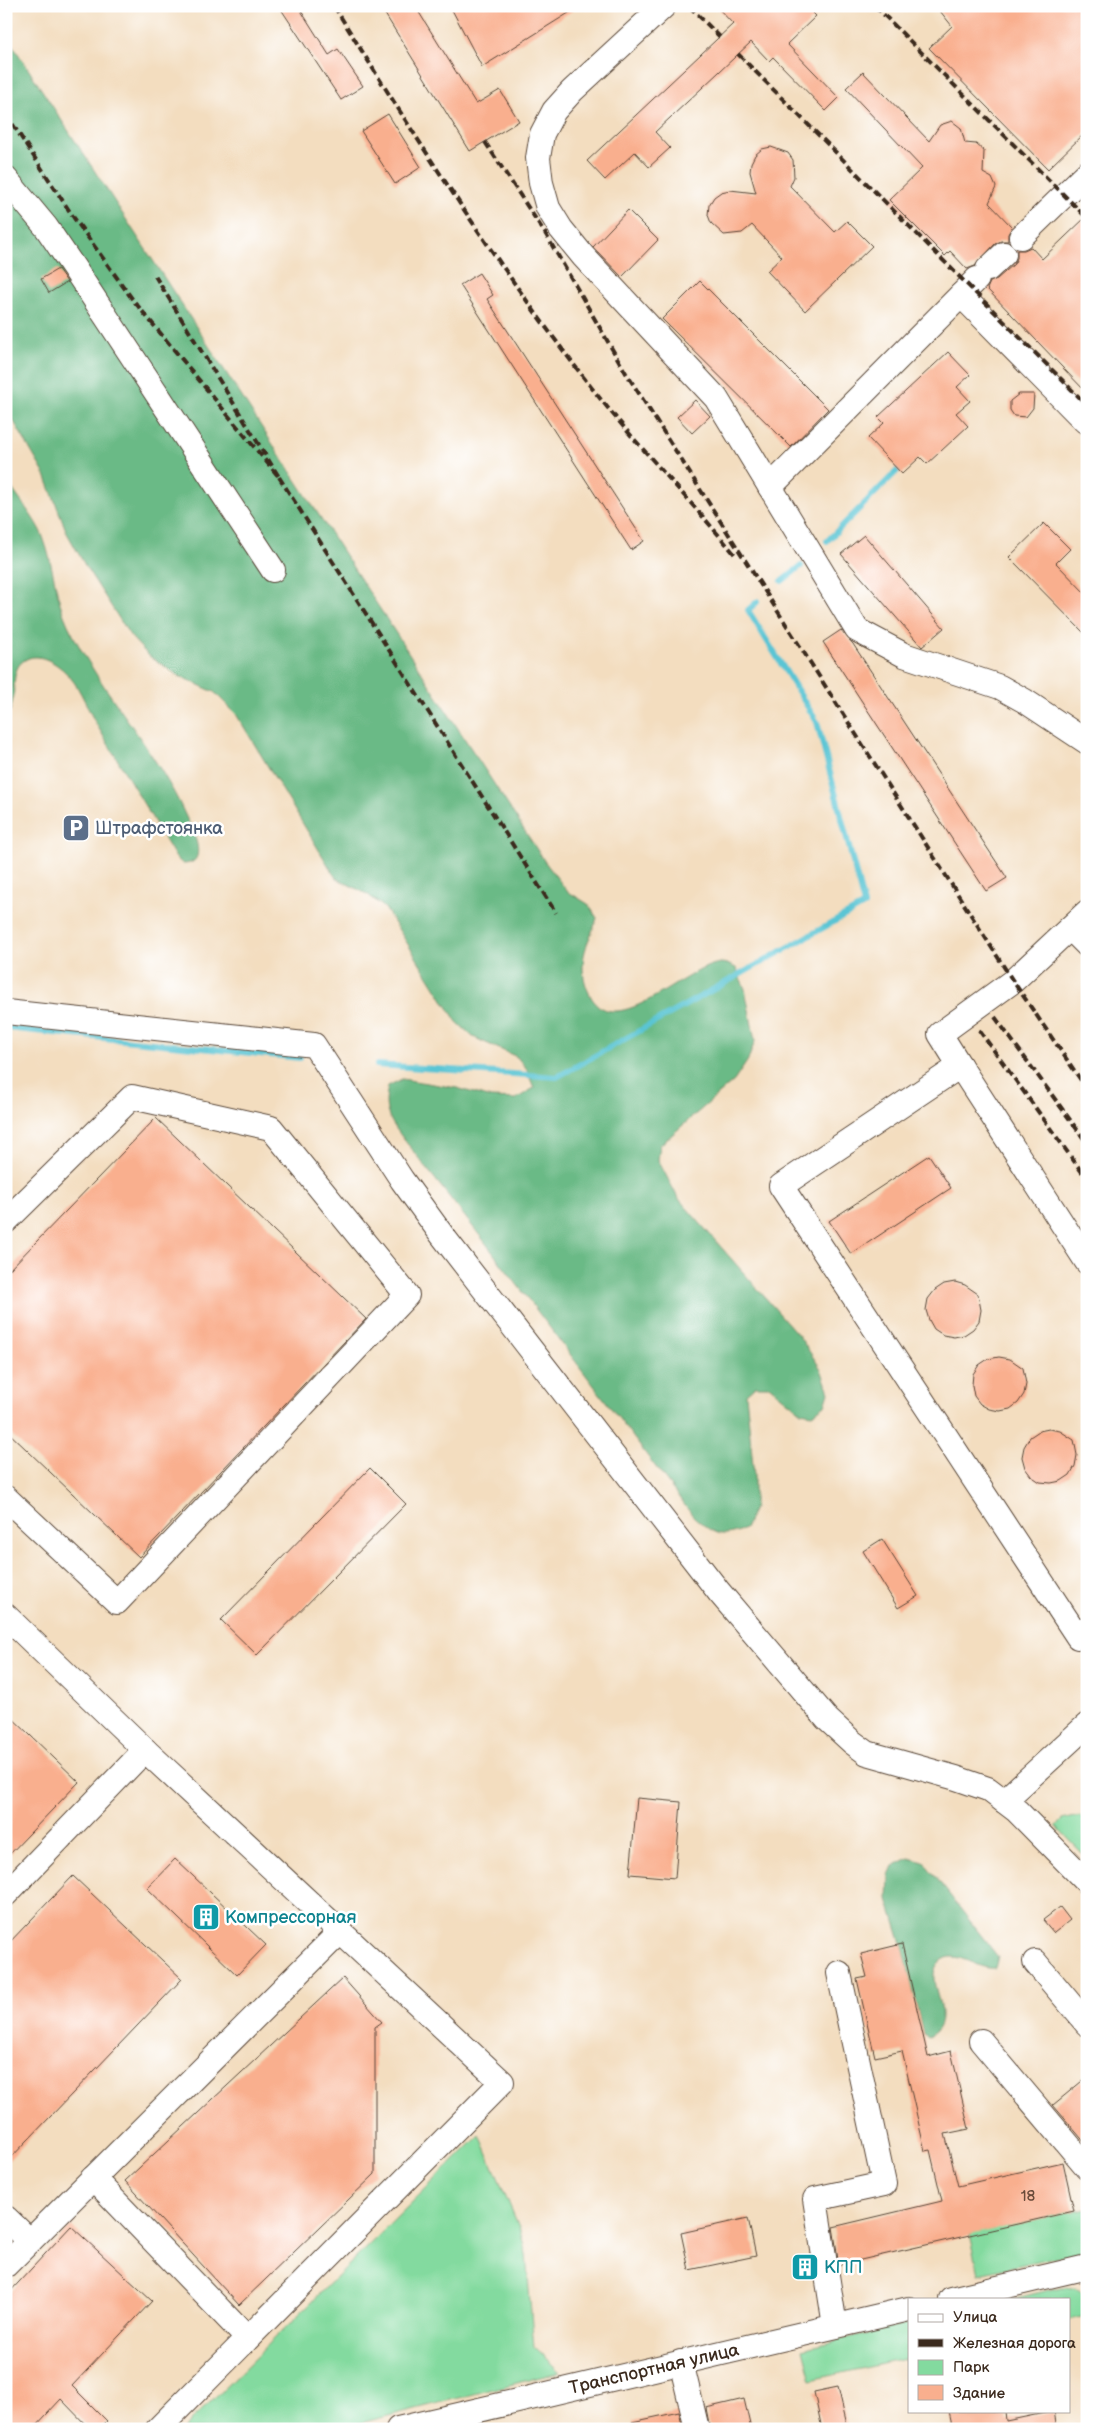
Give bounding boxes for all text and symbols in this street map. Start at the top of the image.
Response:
parking icon: Штрафстоянка [61,813,91,843]
place label: Штрафстоянка [95,818,223,839]
building icon: Компрессорная [191,1902,221,1932]
place label: Компрессорная [225,1907,357,1928]
house number: 18 [1021,2187,1036,2206]
building icon: КПП [790,2252,820,2282]
place label: КПП [824,2257,863,2278]
legend [908,2298,1070,2412]
text: Улица [953,2308,998,2327]
text: Железная дорога [953,2334,1076,2353]
street label: Транспортная улица [567,2339,741,2399]
text: Парк [953,2358,990,2377]
text: Здание [953,2384,1005,2403]

